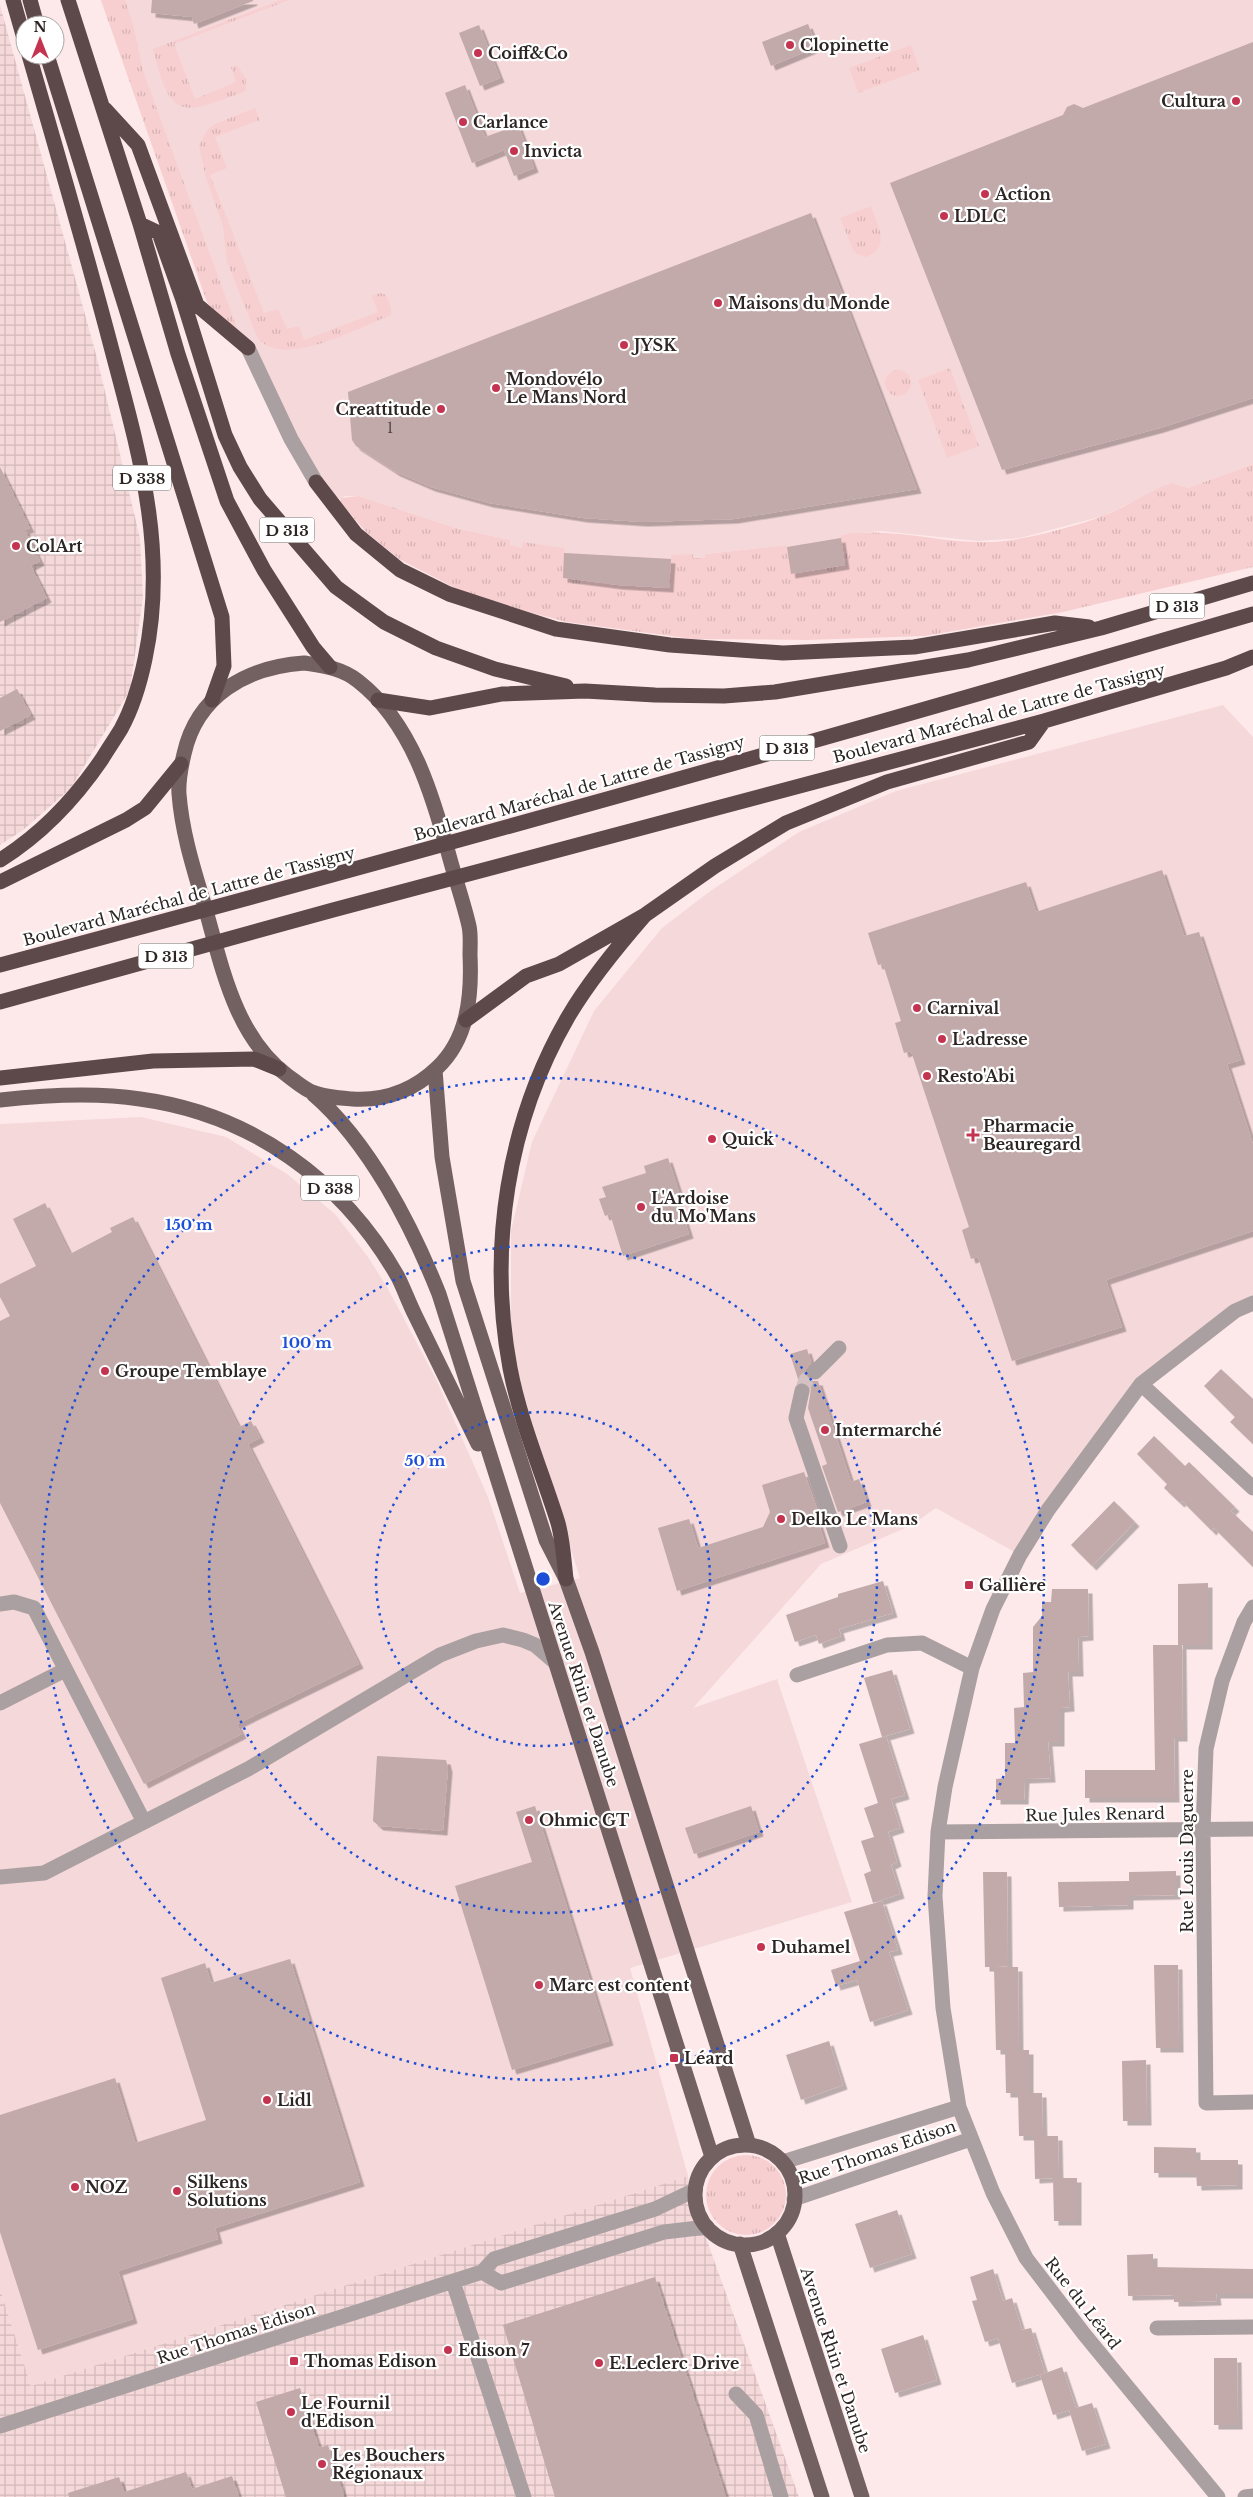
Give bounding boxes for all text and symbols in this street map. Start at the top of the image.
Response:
north arrow [15,15,65,65]
text: N [33,18,47,36]
place label: Clopinette [800,35,889,55]
marker: Clopinette [784,39,796,51]
place label: Coiff&Co [488,43,568,63]
marker: Coiff&Co [472,47,484,59]
place label: Cultura [1161,91,1226,111]
marker: Cultura [1230,95,1242,107]
place label: Carlance [473,112,548,132]
marker: Carlance [457,116,469,128]
place label: Invicta [524,141,582,161]
marker: Invicta [508,145,520,157]
place label: Action [994,184,1051,204]
marker: Action [979,188,991,200]
place label: LDLC [954,206,1006,226]
marker: LDLC [938,210,950,222]
place label: Maisons du Monde [728,293,890,313]
marker: Maisons du Monde [712,297,724,309]
place label: JYSK [631,335,677,355]
marker: JYSK [618,339,630,351]
place label: Mondovélo Le Mans Nord [506,369,627,407]
marker: Mondovélo Le Mans Nord [490,382,502,394]
place label: Creattitude [335,399,431,419]
marker: Creattitude [435,403,447,415]
house number: 1 [387,419,393,437]
road number: D 338 [113,466,171,490]
road number: D 313 [260,518,314,542]
place label: ColArt [26,536,83,556]
marker: ColArt [10,540,22,552]
road number: D 313 [1150,594,1204,618]
street label: Boulevard Maréchal de Lattre de Tassigny [831,659,1168,767]
street label: Boulevard Maréchal de Lattre de Tassigny [411,731,747,845]
road number: D 313 [760,736,814,760]
street label: Boulevard Maréchal de Lattre de Tassigny [21,842,358,950]
road number: D 313 [138,944,194,968]
place label: Carnival [927,998,1000,1018]
marker: Carnival [911,1002,923,1014]
place label: L'adresse [952,1029,1028,1049]
marker: L'adresse [936,1033,948,1045]
place label: Resto'Abi [937,1066,1015,1086]
marker: Resto'Abi [921,1070,933,1082]
place label: Pharmacie Beauregard [983,1116,1081,1154]
place label: Quick [722,1129,774,1149]
marker: Pharmacie Beauregard [967,1129,979,1141]
marker: Quick [706,1133,718,1145]
road number: D 338 [301,1176,359,1200]
place label: L'Ardoise du Mo'Mans [651,1188,756,1226]
marker: L'Ardoise du Mo'Mans [635,1201,647,1213]
text: 150 m [165,1215,213,1234]
text: 100 m [282,1333,332,1352]
place label: Groupe Temblaye [115,1361,267,1381]
marker: Groupe Temblaye [99,1365,111,1377]
place label: Intermarché [835,1420,942,1440]
marker: Intermarché [819,1424,831,1436]
text: 50 m [405,1451,446,1470]
place label: Delko Le Mans [791,1509,918,1529]
marker: Delko Le Mans [775,1513,787,1525]
centre of rings [534,1570,552,1588]
place label: Gallière [979,1575,1046,1595]
marker: Gallière [963,1579,975,1591]
street label: Avenue Rhin et Danube [544,1598,624,1789]
street label: Rue Louis Daguerre [1177,1769,1197,1933]
street label: Rue Jules Renard [1025,1803,1165,1825]
place label: Ohmic GT [539,1810,630,1830]
marker: Ohmic GT [523,1814,535,1826]
place label: Duhamel [771,1937,851,1957]
marker: Duhamel [755,1941,767,1953]
place label: Marc est content [549,1975,690,1995]
marker: Marc est content [533,1979,545,1991]
place label: Léard [684,2048,734,2068]
marker: Léard [668,2052,680,2064]
place label: Lidl [277,2090,312,2110]
marker: Lidl [261,2094,273,2106]
street label: Rue Thomas Edison [796,2116,958,2188]
place label: Silkens Solutions [187,2172,267,2210]
place label: NOZ [85,2177,128,2197]
marker: NOZ [69,2181,81,2193]
marker: Silkens Solutions [171,2185,183,2197]
street label: Rue du Léard [1041,2253,1125,2353]
street label: Avenue Rhin et Danube [796,2264,876,2455]
street label: Rue Thomas Edison [154,2298,318,2368]
place label: Edison 7 [458,2340,530,2360]
marker: Edison 7 [442,2344,454,2356]
place label: Thomas Edison [304,2351,437,2371]
place label: E.Leclerc Drive [609,2353,739,2373]
marker: Thomas Edison [288,2355,300,2367]
marker: E.Leclerc Drive [593,2357,605,2369]
place label: Le Fournil d'Edison [301,2393,390,2431]
marker: Le Fournil d'Edison [285,2406,297,2418]
place label: Les Bouchers Régionaux [332,2445,445,2483]
marker: Les Bouchers Régionaux [316,2458,328,2470]

